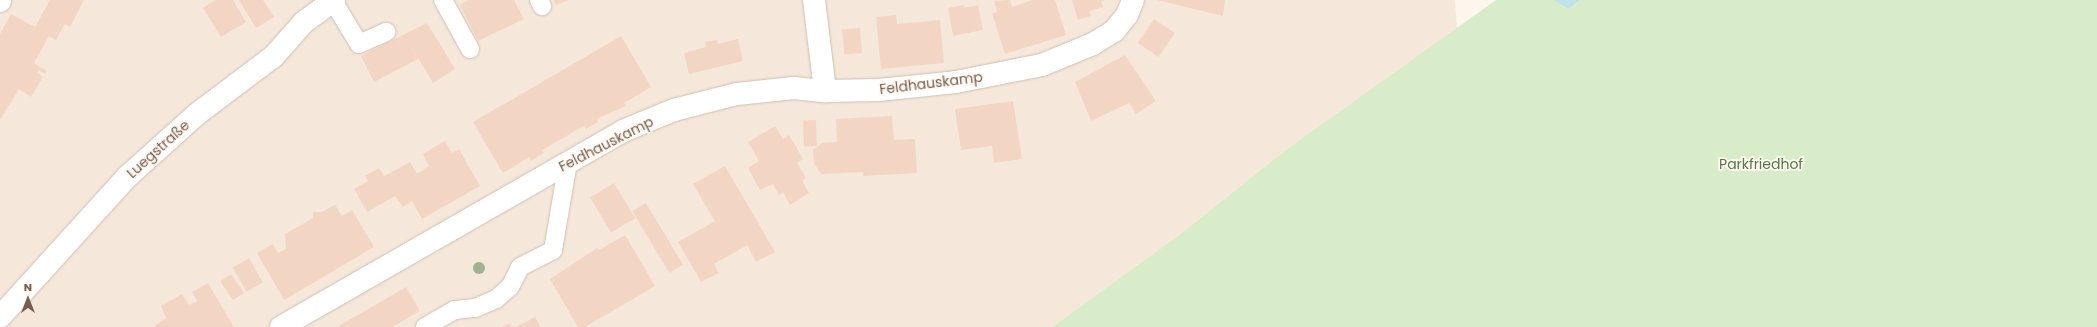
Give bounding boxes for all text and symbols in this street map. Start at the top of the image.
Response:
street label: Feldhauskamp [878,68,984,98]
street label: Feldhauskamp [556,113,656,175]
street label: Luegstraße [123,117,193,181]
park label: Parkfriedhof [1719,156,1803,172]
north arrow [8,279,48,319]
text: N [24,279,32,295]

